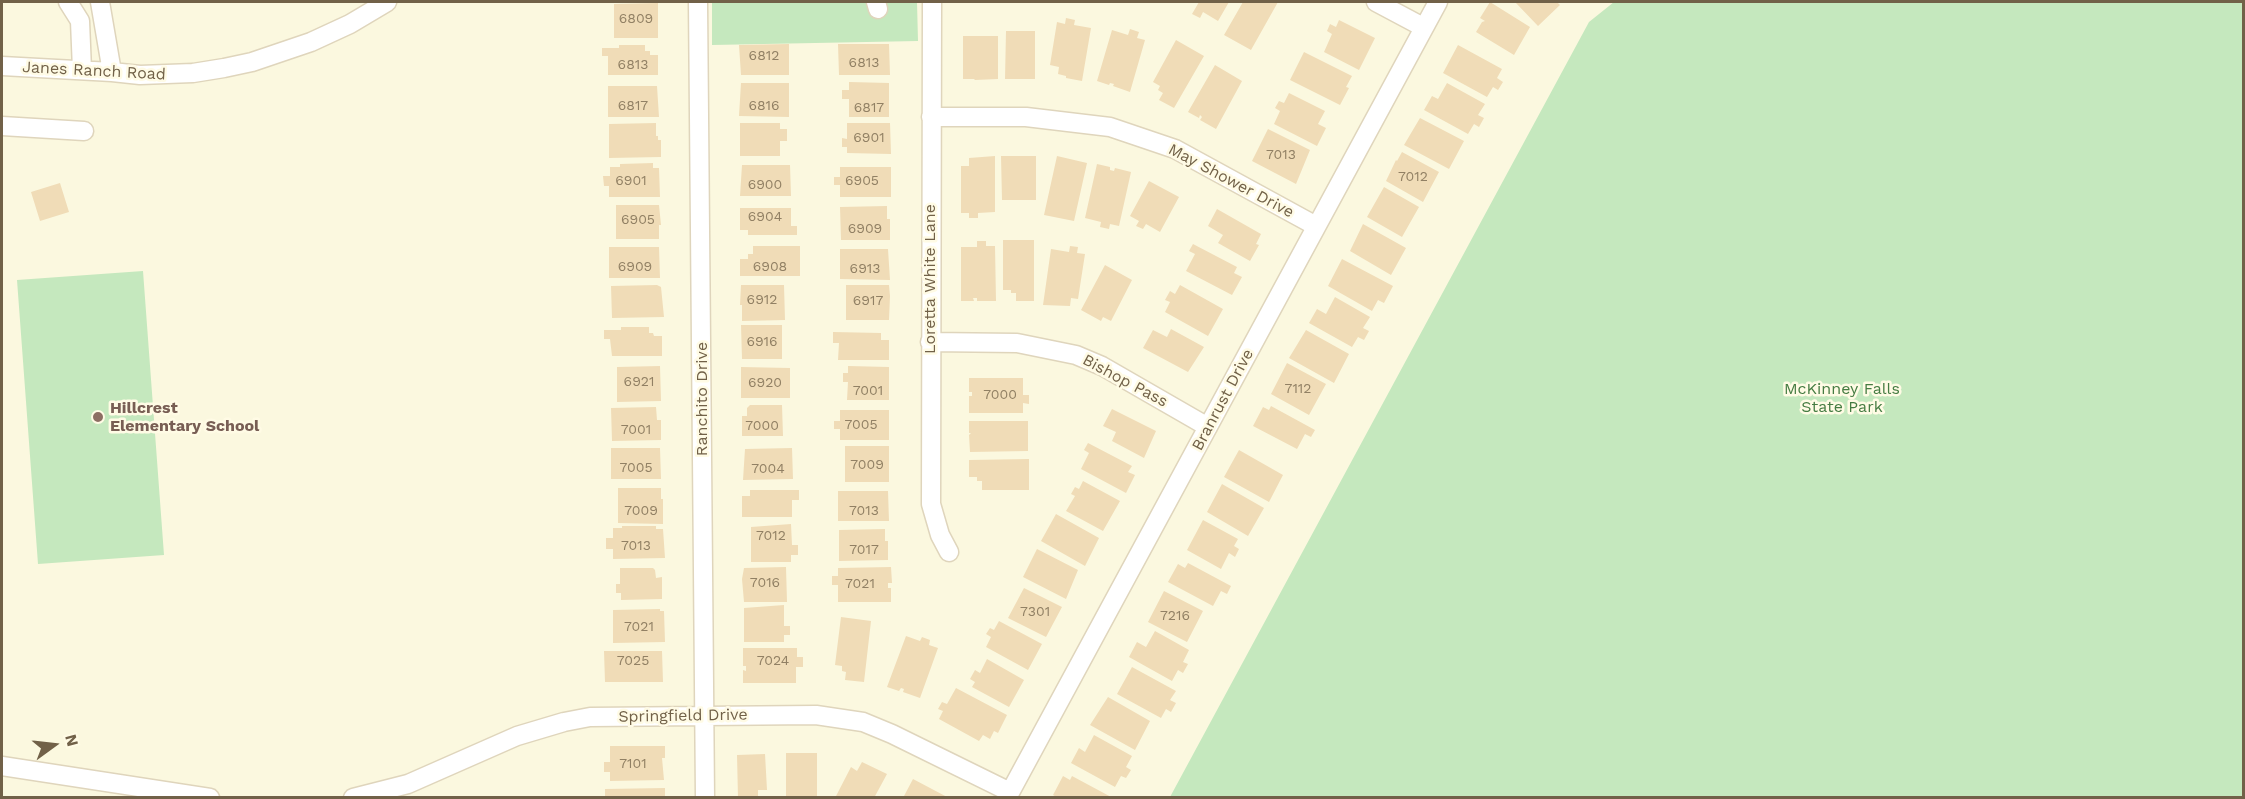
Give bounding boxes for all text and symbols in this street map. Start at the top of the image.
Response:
house number: 6809 [619,11,653,27]
house number: 6812 [749,48,779,64]
house number: 6813 [849,55,879,71]
house number: 6813 [618,57,648,73]
street label: Janes Ranch Road [22,58,166,84]
house number: 6817 [618,98,648,114]
house number: 6816 [748,98,780,114]
house number: 6817 [854,100,884,116]
house number: 6901 [853,130,885,146]
street label: May Shower Drive [1165,140,1297,222]
house number: 7013 [1266,147,1296,163]
house number: 7012 [1398,169,1428,185]
house number: 6901 [615,173,647,189]
house number: 6905 [845,173,879,189]
house number: 6900 [748,177,782,193]
street label: Loretta White Lane [920,204,940,354]
house number: 6904 [748,209,782,225]
house number: 6905 [621,212,655,228]
house number: 6909 [848,221,882,237]
house number: 6909 [618,259,652,275]
house number: 6908 [753,259,787,275]
house number: 6913 [850,261,880,277]
house number: 6912 [747,292,777,308]
house number: 6917 [853,293,883,309]
house number: 6916 [746,334,778,350]
street label: Ranchito Drive [692,342,712,456]
street label: Branrust Drive [1188,346,1258,454]
street label: Bishop Pass [1079,351,1171,411]
house number: 6921 [624,374,654,390]
house number: 6920 [748,375,782,391]
park label: McKinney Falls State Park [1784,379,1900,417]
house number: 7112 [1285,381,1311,397]
house number: 7001 [853,383,883,399]
house number: 7000 [983,387,1017,403]
place label: Hillcrest Elementary School [110,398,259,436]
marker: Hillcrest Elementary School [91,410,105,424]
house number: 7005 [844,417,878,433]
house number: 7000 [745,418,779,434]
house number: 7001 [621,422,651,438]
house number: 7009 [850,457,884,473]
house number: 7005 [619,460,653,476]
house number: 7004 [751,461,785,477]
house number: 7009 [624,503,658,519]
house number: 7013 [849,503,879,519]
house number: 7012 [756,528,786,544]
house number: 7013 [621,538,651,554]
house number: 7017 [849,542,879,558]
house number: 7016 [750,575,780,591]
house number: 7021 [845,576,875,592]
house number: 7301 [1020,604,1050,620]
house number: 7216 [1160,608,1190,624]
house number: 7021 [624,619,654,635]
house number: 7025 [617,653,649,669]
house number: 7024 [757,653,789,669]
street label: Springfield Drive [618,705,748,727]
north arrow [24,715,84,775]
text: N [61,732,83,748]
house number: 7101 [619,756,647,772]

